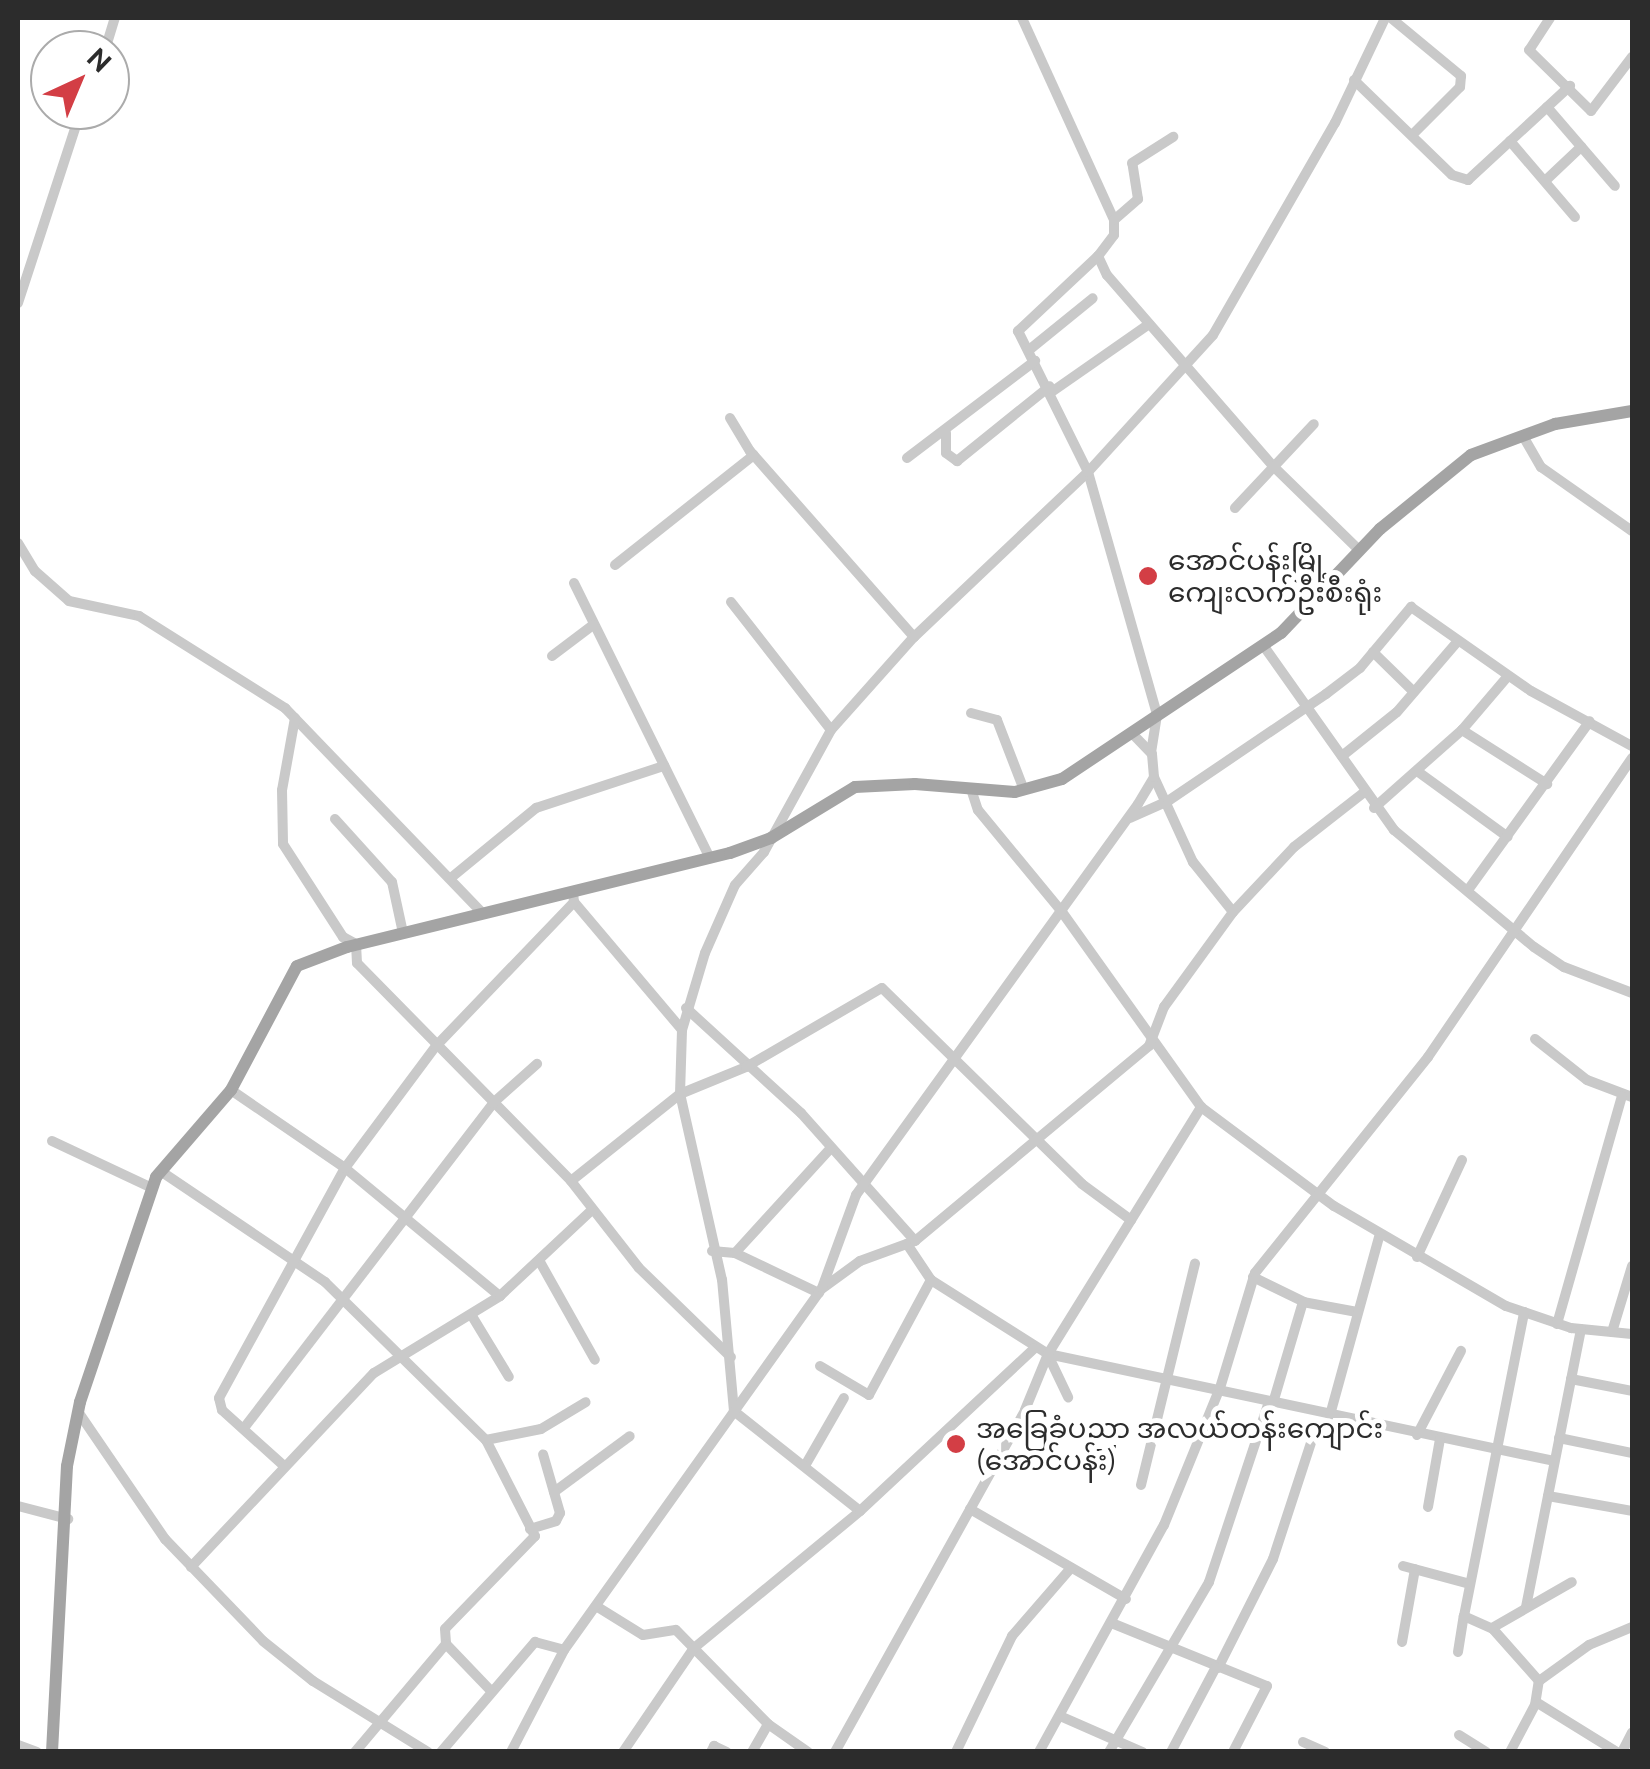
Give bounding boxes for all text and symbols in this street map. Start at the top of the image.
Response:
north arrow [30,30,130,130]
text: N [82,41,118,78]
place label: အောင်ပန်းမြို့ ကျေးလက်ဦးစီးရုံး [1168,543,1382,609]
marker: အောင်ပန်းမြို့ ကျေးလက်ဦးစီးရုံး [1137,565,1159,587]
place label: အခြေခံပညာ အလယ်တန်းကျောင်း (အောင်ပန်း) [976,1411,1383,1477]
marker: အခြေခံပညာ အလယ်တန်းကျောင်း (အောင်ပန်း) [945,1433,967,1455]

